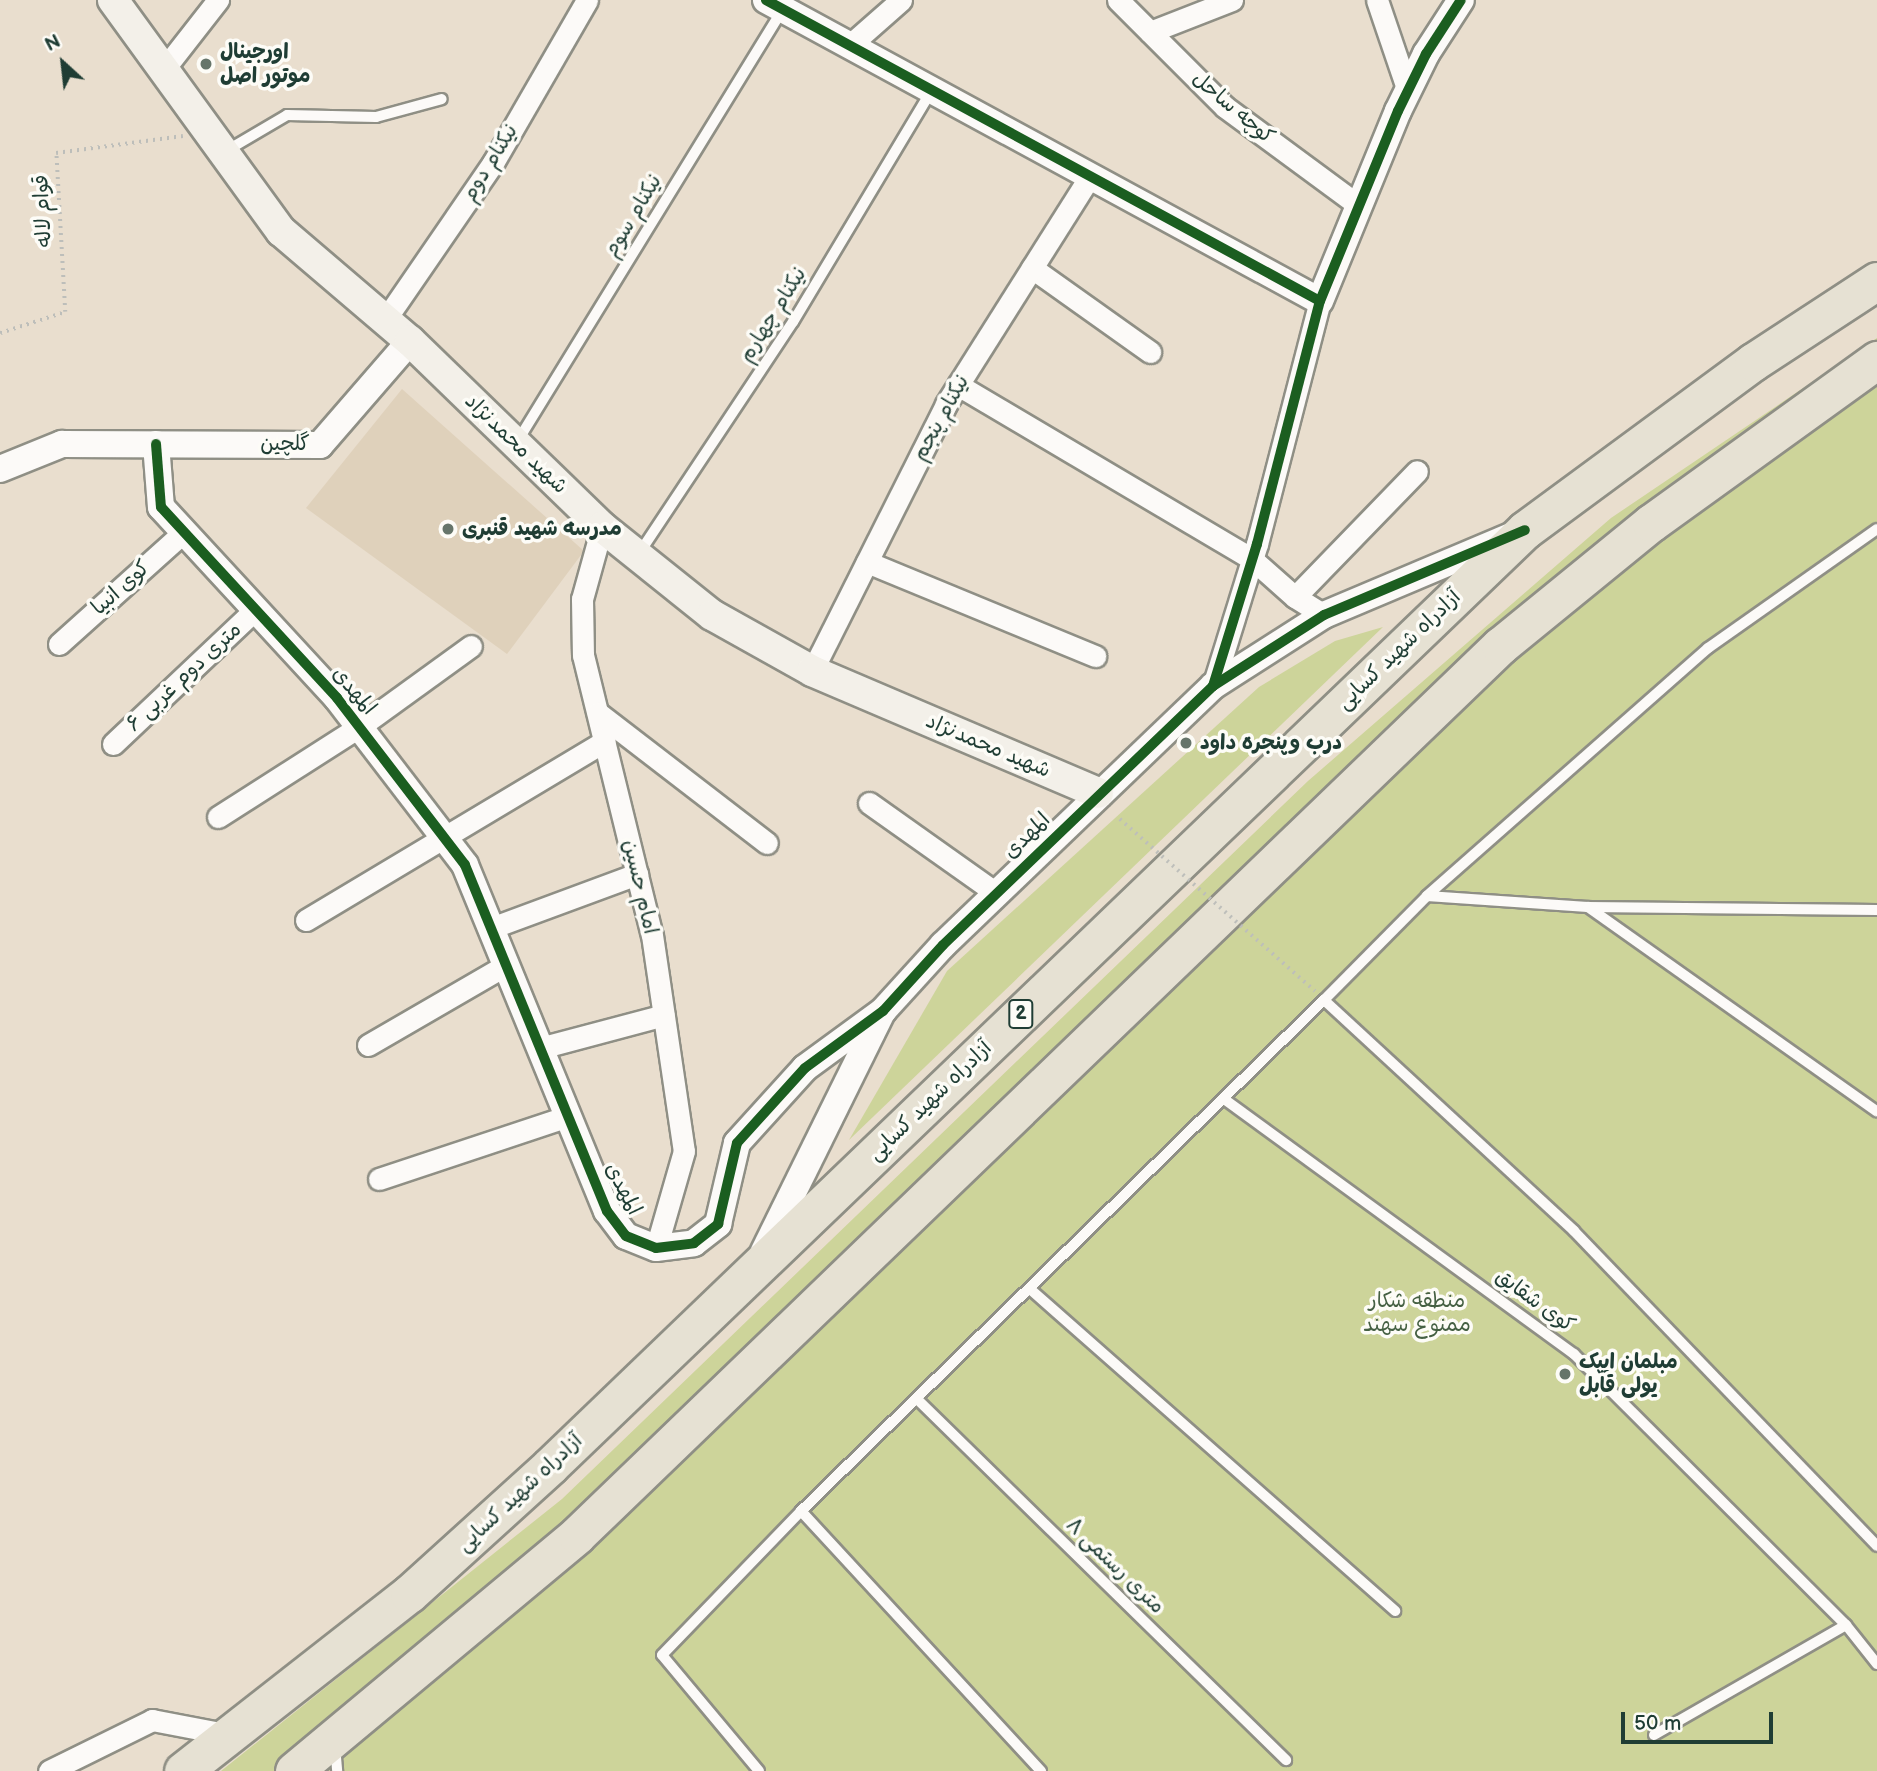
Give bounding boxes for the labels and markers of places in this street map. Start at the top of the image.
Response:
place label: اورجینال موتور اصل [220,39,310,89]
marker: اورجینال موتور اصل [198,56,214,72]
place label: مدرسه شهید قنبری [462,516,622,542]
marker: مدرسه شهید قنبری [440,521,456,537]
place label: درب وپنجره داود [1200,730,1342,756]
marker: درب وپنجره داود [1178,735,1194,751]
place label: مبلمان ایپک یولی قابل [1579,1349,1678,1399]
marker: مبلمان ایپک یولی قابل [1557,1366,1573,1382]

